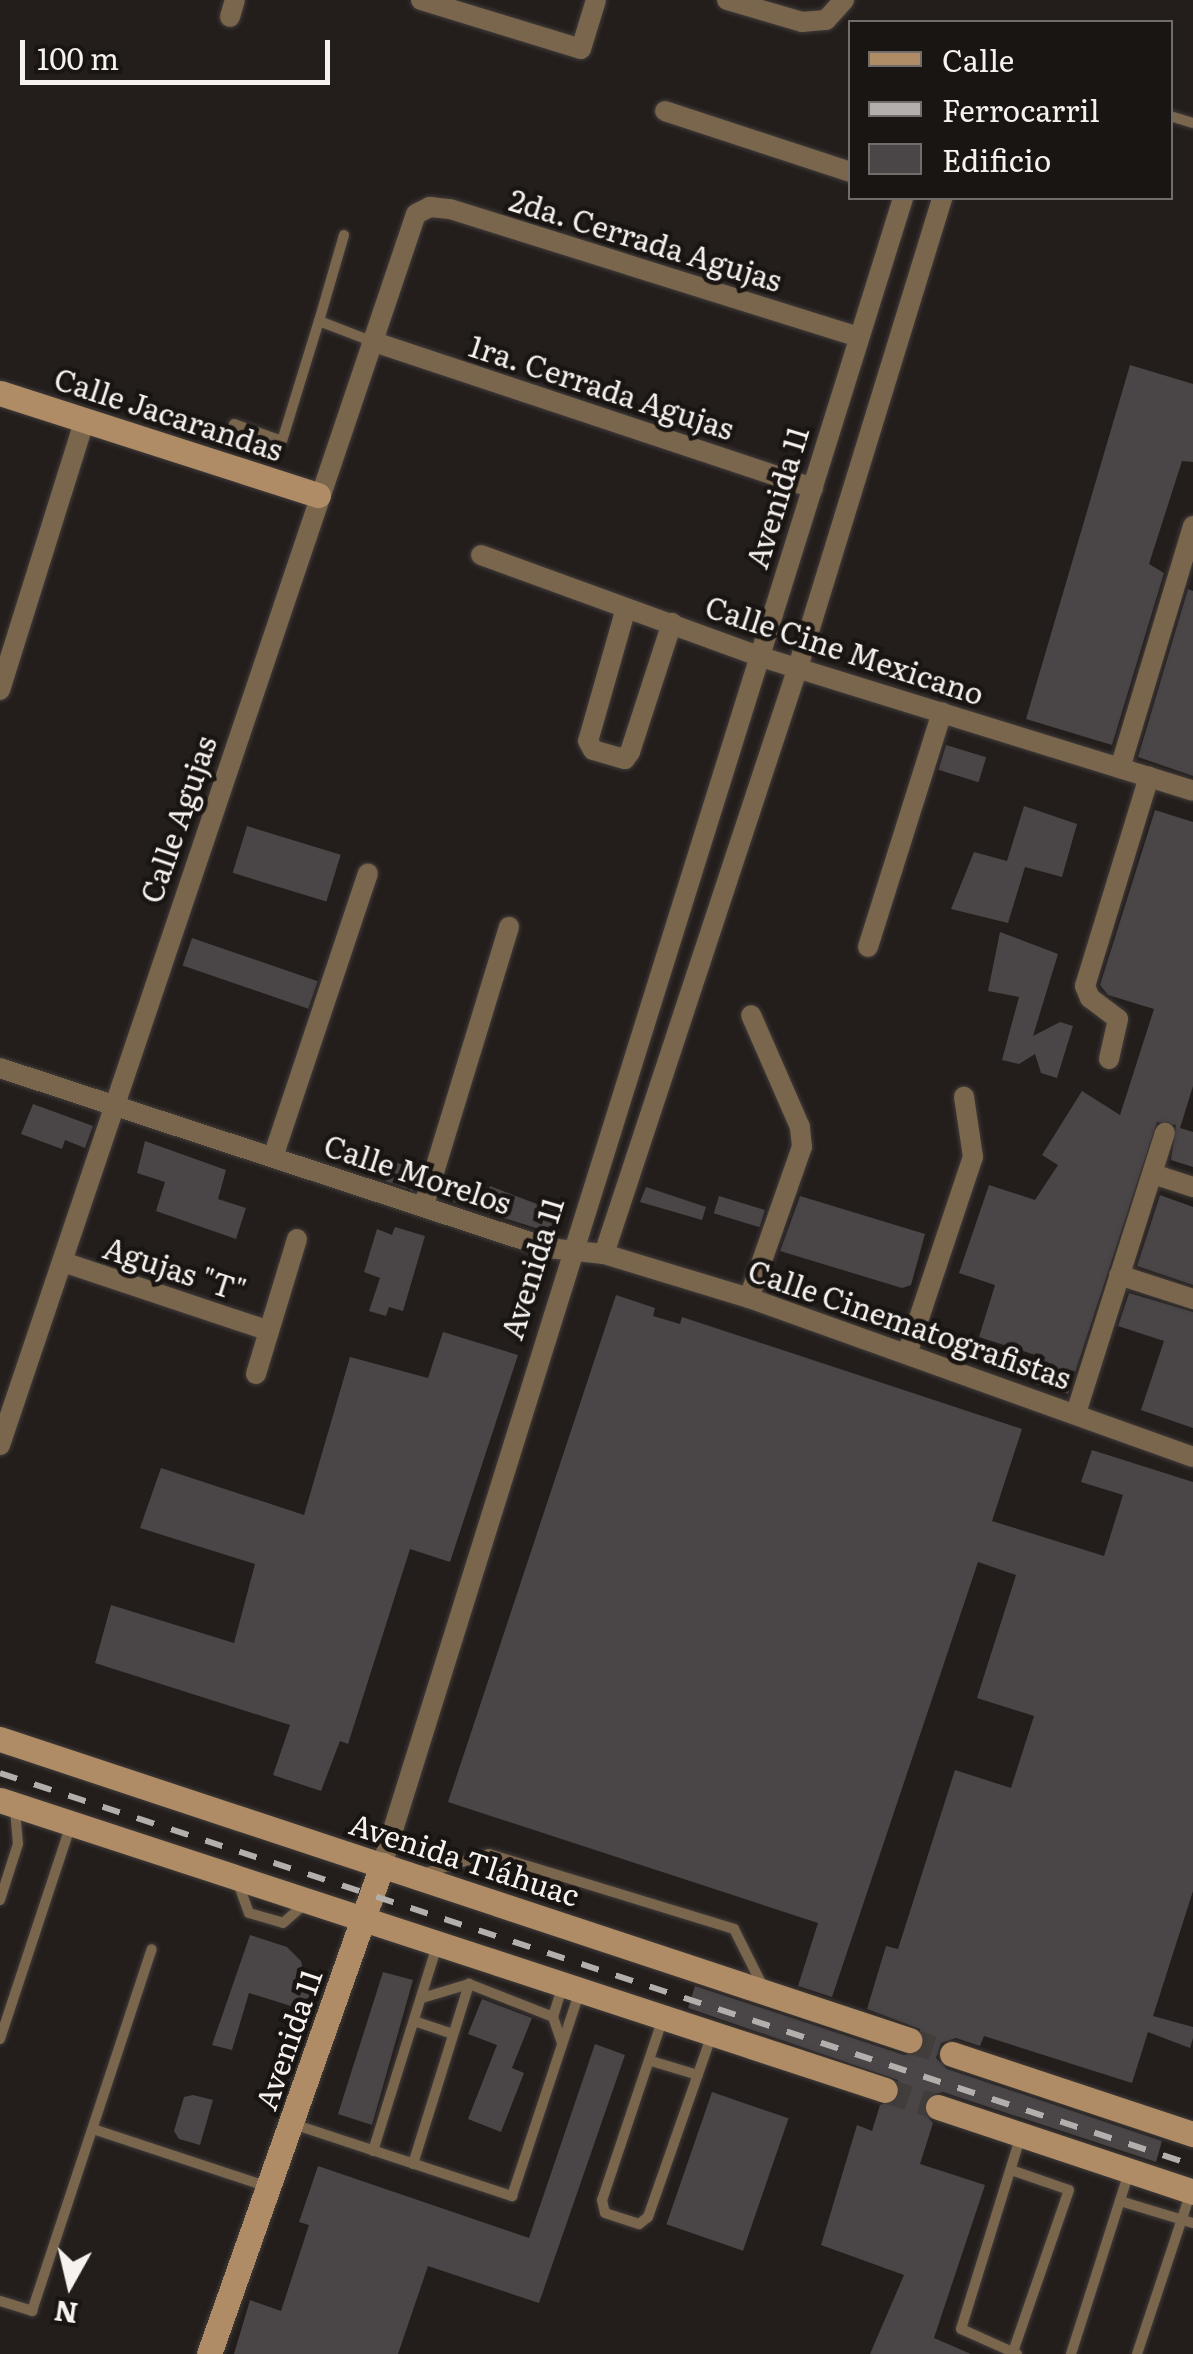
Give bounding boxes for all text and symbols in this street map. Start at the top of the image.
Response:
scale bar [25,20,335,82]
legend [848,20,1173,200]
text: 100 m [37,35,119,79]
text: Calle [942,37,1014,81]
text: Ferrocarril [942,87,1099,131]
text: Edificio [942,137,1051,181]
street label: 2da. Cerrada Agujas [505,180,787,298]
street label: 1ra. Cerrada Agujas [465,326,739,446]
street label: Calle Jacarandas [50,359,288,467]
street label: Avenida 11 [737,422,815,572]
street label: Calle Cine Mexicano [701,587,989,711]
street label: Calle Agujas [132,731,222,907]
street label: Calle Morelos [320,1126,516,1220]
street label: Avenida 11 [492,1193,570,1343]
street label: Agujas "T" [99,1228,251,1308]
street label: Calle Cinematografistas [744,1251,1076,1395]
street label: Avenida Tláhuac [346,1804,584,1912]
street label: Avenida 11 [246,1964,328,2114]
north arrow [20,2234,120,2334]
text: N [51,2291,80,2336]

